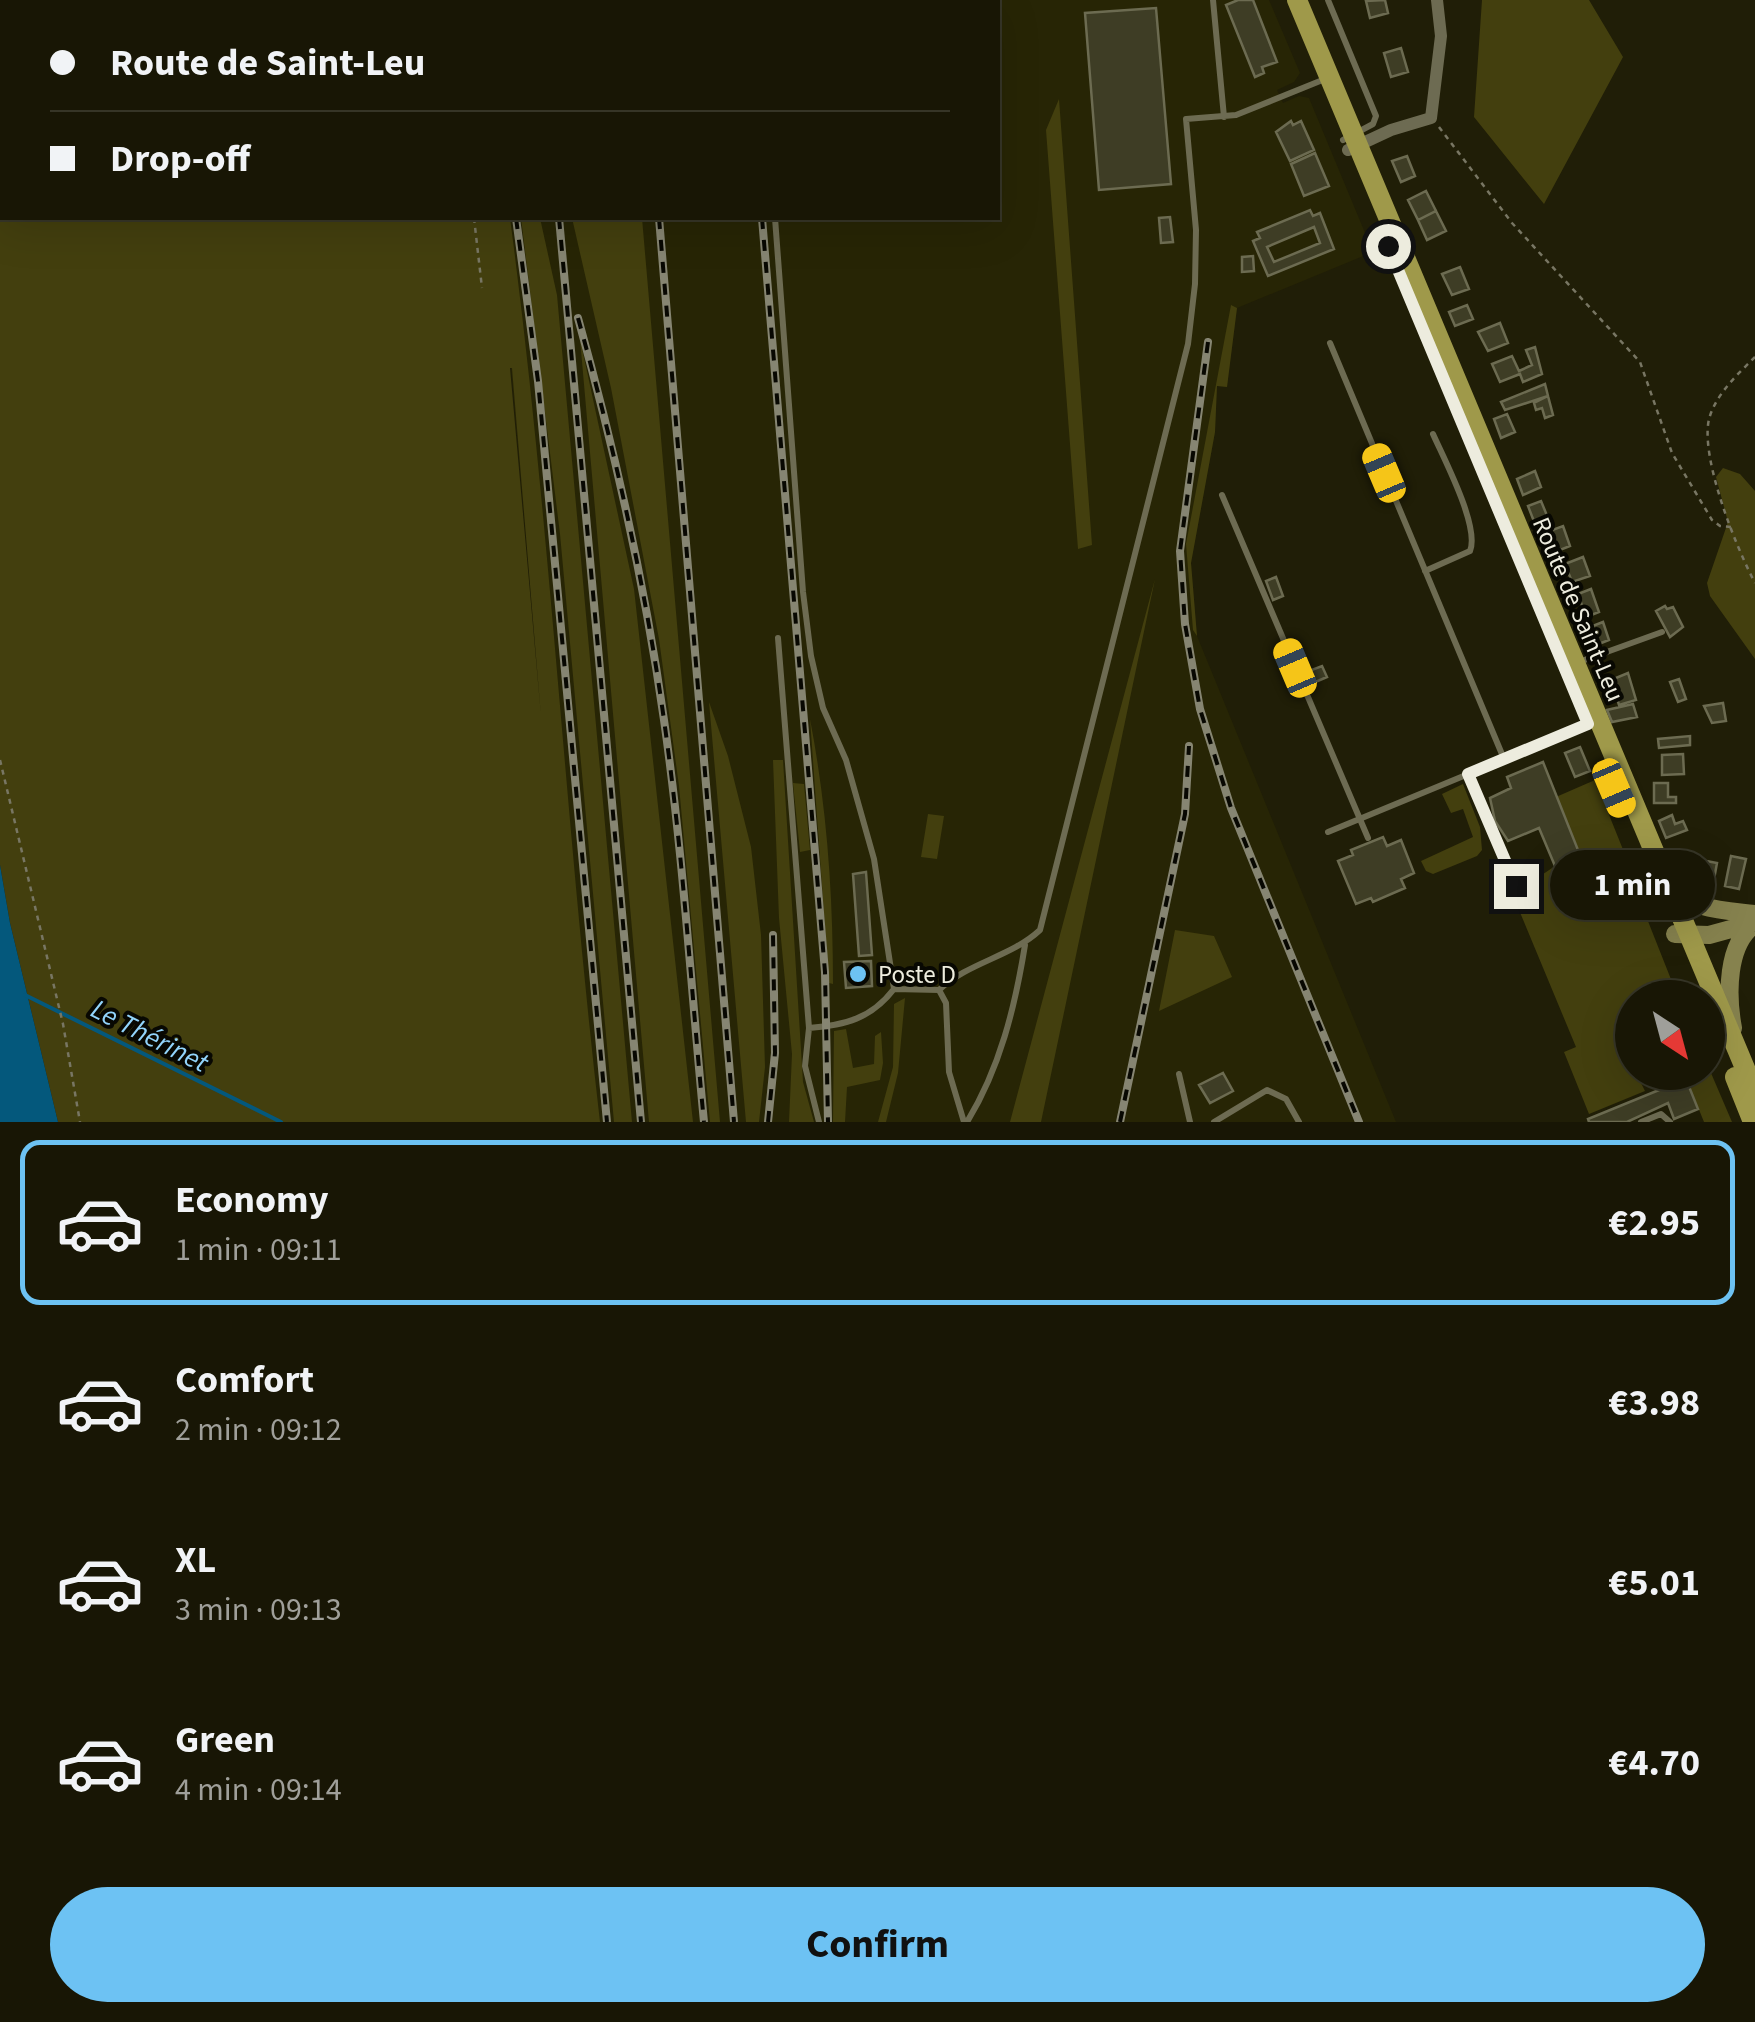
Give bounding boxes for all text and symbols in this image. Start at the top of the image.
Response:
text: Route de Saint-Leu [110,36,425,90]
text: Drop-off [110,132,250,186]
route start [1366,224,1411,269]
car [1358,440,1410,506]
street label: Route de Saint-Leu [1523,512,1633,707]
car [1269,635,1321,701]
car [1588,755,1640,821]
callout: 1 min [1551,851,1716,921]
text: 1 min [1594,862,1671,908]
route end [1494,864,1539,909]
place label: Poste D [878,957,956,993]
marker: Poste D [847,963,869,985]
north arrow [1615,980,1725,1090]
map controls [1615,980,1725,1090]
water label: Le Thérinet [84,989,216,1083]
text: Economy [175,1173,328,1227]
icon: car [55,1178,145,1268]
text: €2.95 [1608,1196,1700,1250]
text: 1 min · 09:11 [175,1227,342,1273]
text: Comfort [175,1353,314,1407]
icon: car [55,1358,145,1448]
text: €3.98 [1608,1376,1700,1430]
text: 2 min · 09:12 [175,1407,342,1453]
text: XL [175,1533,216,1587]
icon: car [55,1538,145,1628]
text: €5.01 [1608,1556,1700,1610]
text: 3 min · 09:13 [175,1587,342,1633]
text: Green [175,1713,275,1767]
icon: car [55,1718,145,1808]
text: €4.70 [1608,1736,1700,1790]
text: 4 min · 09:14 [175,1767,342,1813]
button: Confirm [50,1887,1705,2002]

